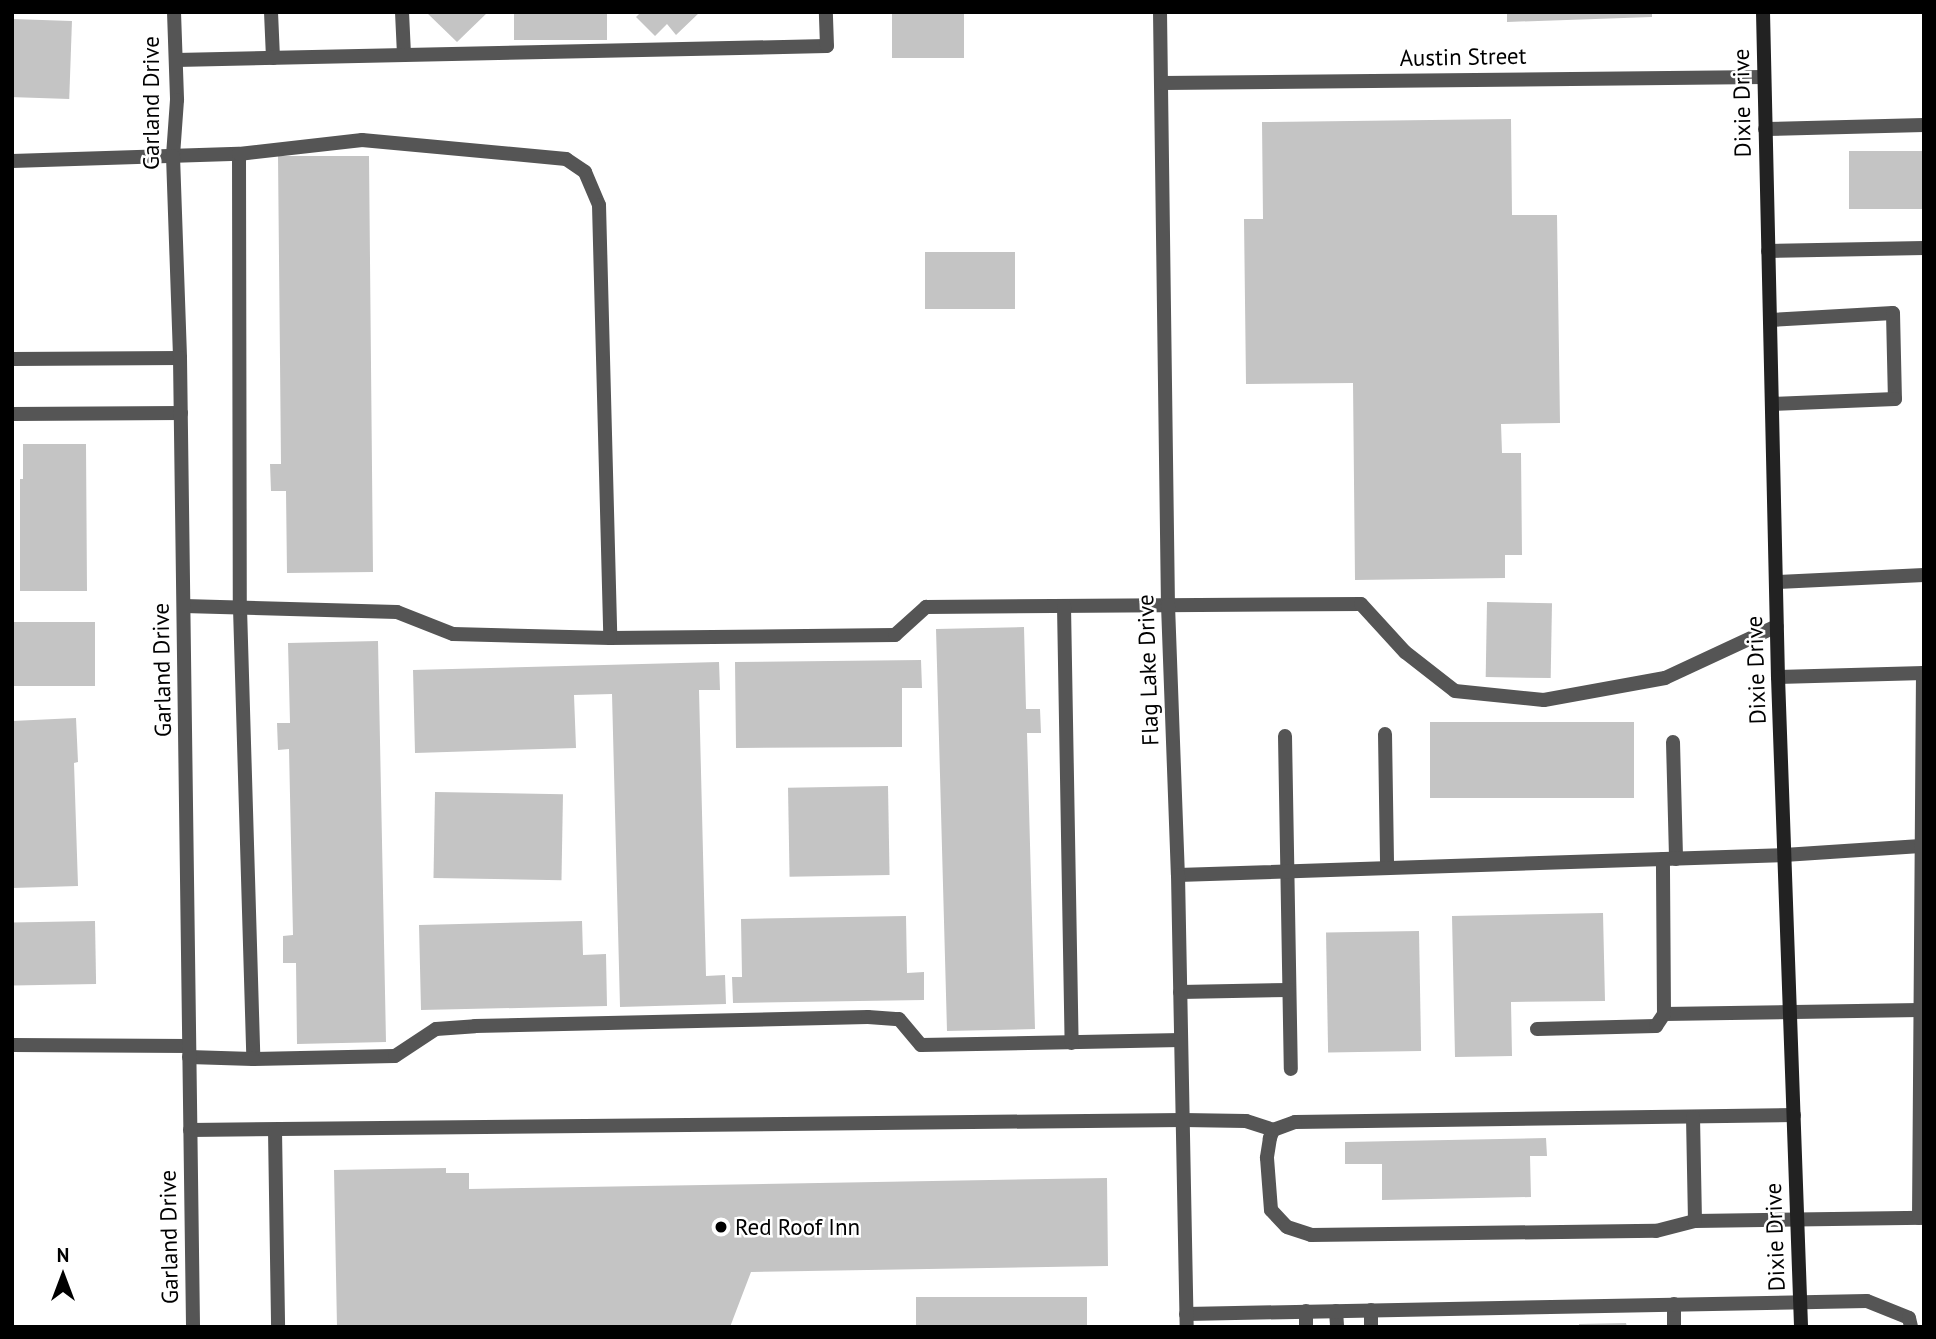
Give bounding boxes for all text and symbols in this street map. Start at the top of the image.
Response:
street label: Garland Drive [137,36,165,170]
street label: Austin Street [1399,42,1527,72]
street label: Dixie Drive [1727,48,1757,158]
street label: Flag Lake Drive [1132,594,1164,746]
street label: Garland Drive [147,603,177,737]
street label: Dixie Drive [1740,615,1772,725]
street label: Garland Drive [154,1170,184,1304]
street label: Dixie Drive [1759,1182,1791,1292]
place label: Red Roof Inn [735,1213,860,1241]
marker: Red Roof Inn [713,1219,729,1235]
north arrow [28,1241,98,1311]
text: N [57,1243,69,1267]

